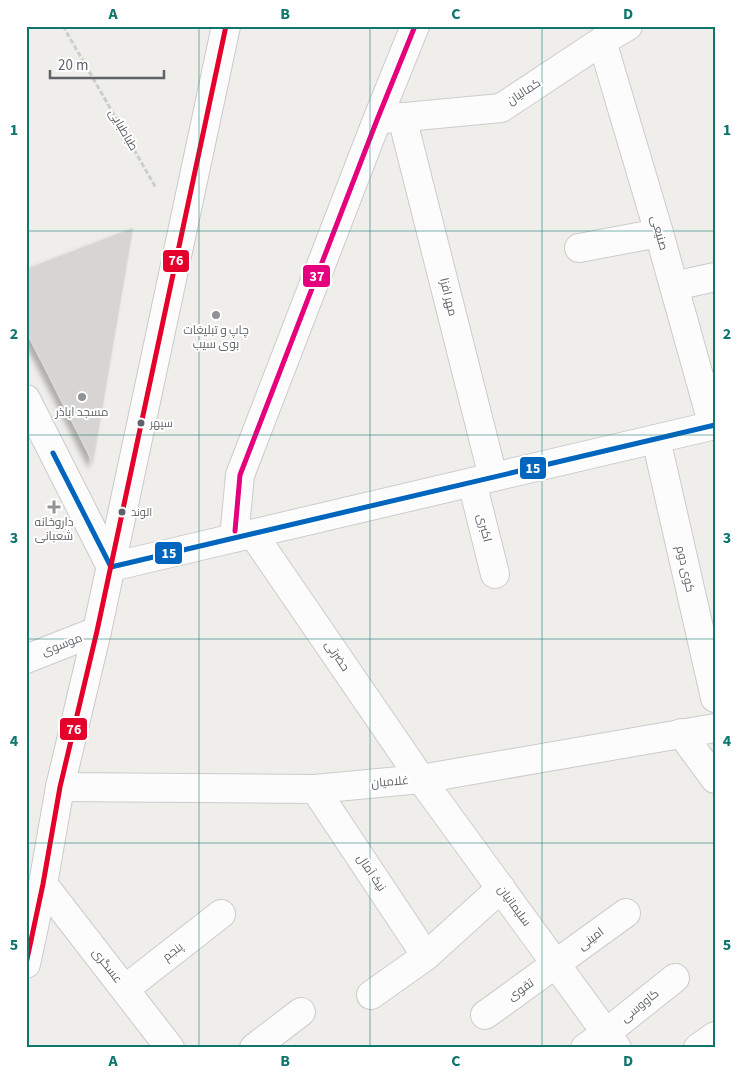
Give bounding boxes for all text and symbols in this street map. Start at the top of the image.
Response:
text: A [107,3,118,25]
text: B [280,3,290,25]
text: C [451,3,461,25]
text: D [623,3,633,25]
scale bar [50,48,164,80]
text: 20 m [58,55,88,76]
street label: کمالیان [504,75,544,109]
street label: طباطبایی [104,106,142,154]
text: 1 [10,119,18,141]
text: 1 [723,119,731,141]
street label: صنیعی [646,214,672,252]
line badge: 76 [162,249,190,273]
text: 76 [169,251,183,271]
line badge: 37 [302,264,331,288]
text: 37 [310,267,324,287]
street label: مهر افزا [435,276,461,318]
marker: چاپ و تبلیغات بوی سیب [210,309,222,321]
place label: چاپ و تبلیغات بوی سیب [183,322,249,353]
text: 2 [10,323,18,345]
text: 2 [723,323,731,345]
marker: مسجد اباذر [76,391,88,403]
place label: مسجد اباذر [54,404,109,421]
place label: سپهر [149,416,173,431]
marker: سپهر [136,418,146,428]
line badge: 15 [519,456,547,480]
text: 15 [526,459,540,479]
marker: داروخانه شعبانی [48,501,60,513]
place label: الوند [131,505,152,520]
marker: الوند [117,507,127,517]
street label: اکبری [472,512,496,544]
place label: داروخانه شعبانی [34,514,74,545]
text: 3 [10,527,18,549]
text: 3 [723,527,731,549]
line badge: 15 [154,541,183,565]
text: 15 [162,544,176,564]
street label: کوی دوم [671,544,699,594]
street label: موسوی [39,629,85,661]
street label: حضرتی [320,637,354,675]
line badge: 76 [59,717,88,741]
text: 76 [67,720,81,740]
text: 4 [10,730,19,752]
text: 4 [723,730,732,752]
street label: غلامیان [370,772,410,792]
street label: نیک آمال [352,851,390,895]
street label: سلیمانیان [493,882,535,930]
street label: امینی [574,924,608,954]
text: 5 [10,934,18,956]
text: 5 [723,934,731,956]
street label: پنجم [159,938,187,965]
street label: عسگری [88,945,126,987]
street label: تقوی [504,974,538,1005]
street label: کاووسی [617,985,663,1027]
text: A [107,1050,118,1072]
text: B [280,1050,290,1072]
text: C [451,1050,461,1072]
text: D [623,1050,633,1072]

